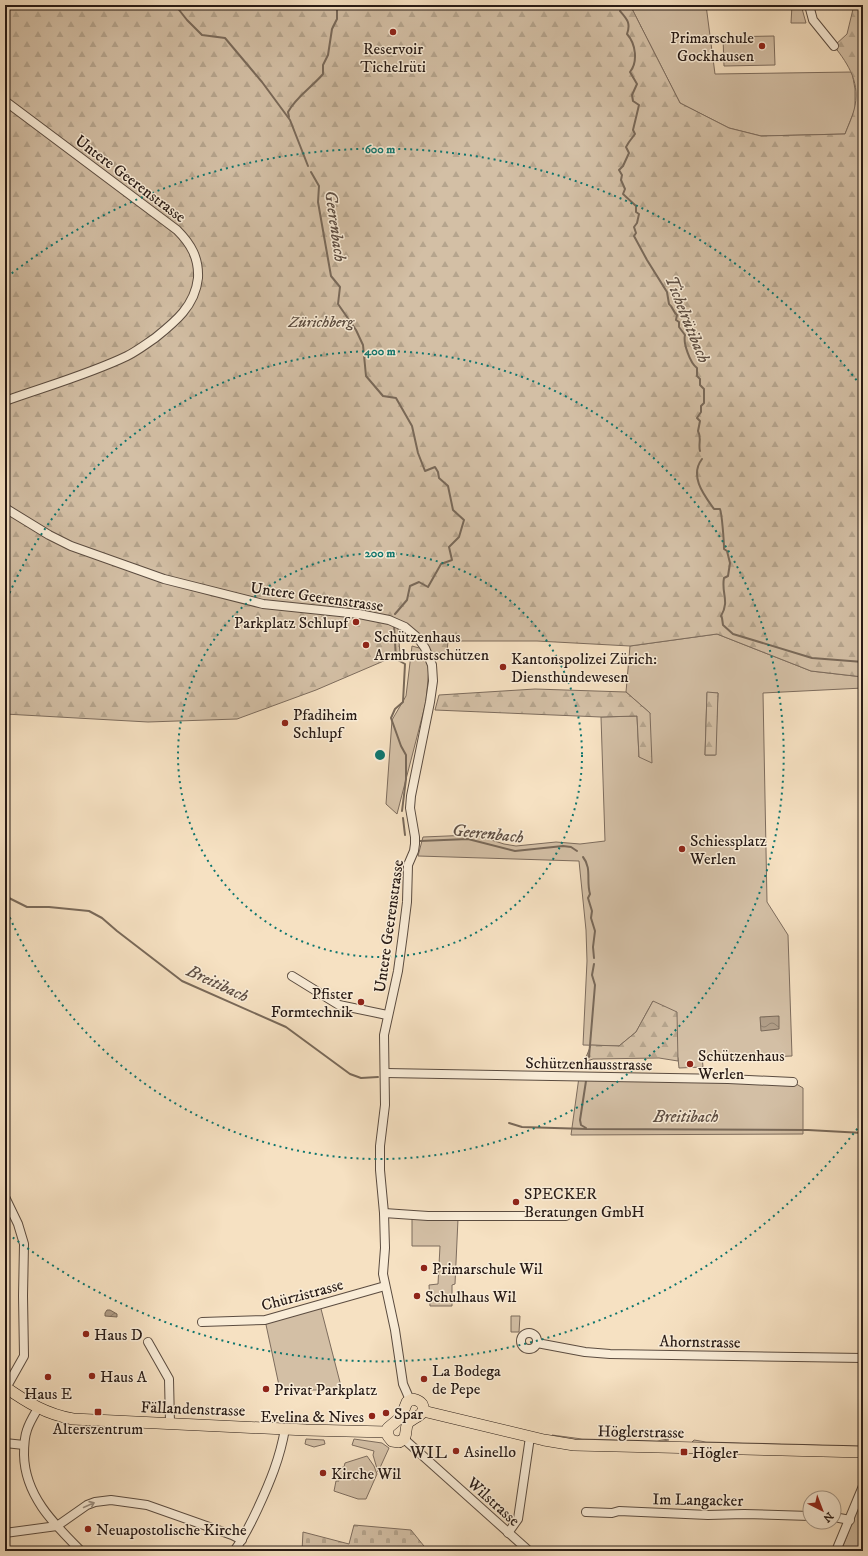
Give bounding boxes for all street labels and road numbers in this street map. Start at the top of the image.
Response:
street label: Untere Geerenstrasse [71,131,190,227]
street label: Untere Geerenstrasse [249,578,385,616]
street label: Untere Geerenstrasse [370,858,408,994]
street label: Schützenhausstrasse [525,1053,653,1075]
street label: Chürzistrasse [259,1274,346,1316]
street label: Ahornstrasse [659,1331,741,1353]
street label: Fällandenstrasse [140,1397,246,1421]
street label: Höglerstrasse [598,1421,685,1443]
street label: Wilstrasse [462,1472,524,1531]
street label: Im Langacker [653,1489,743,1511]

